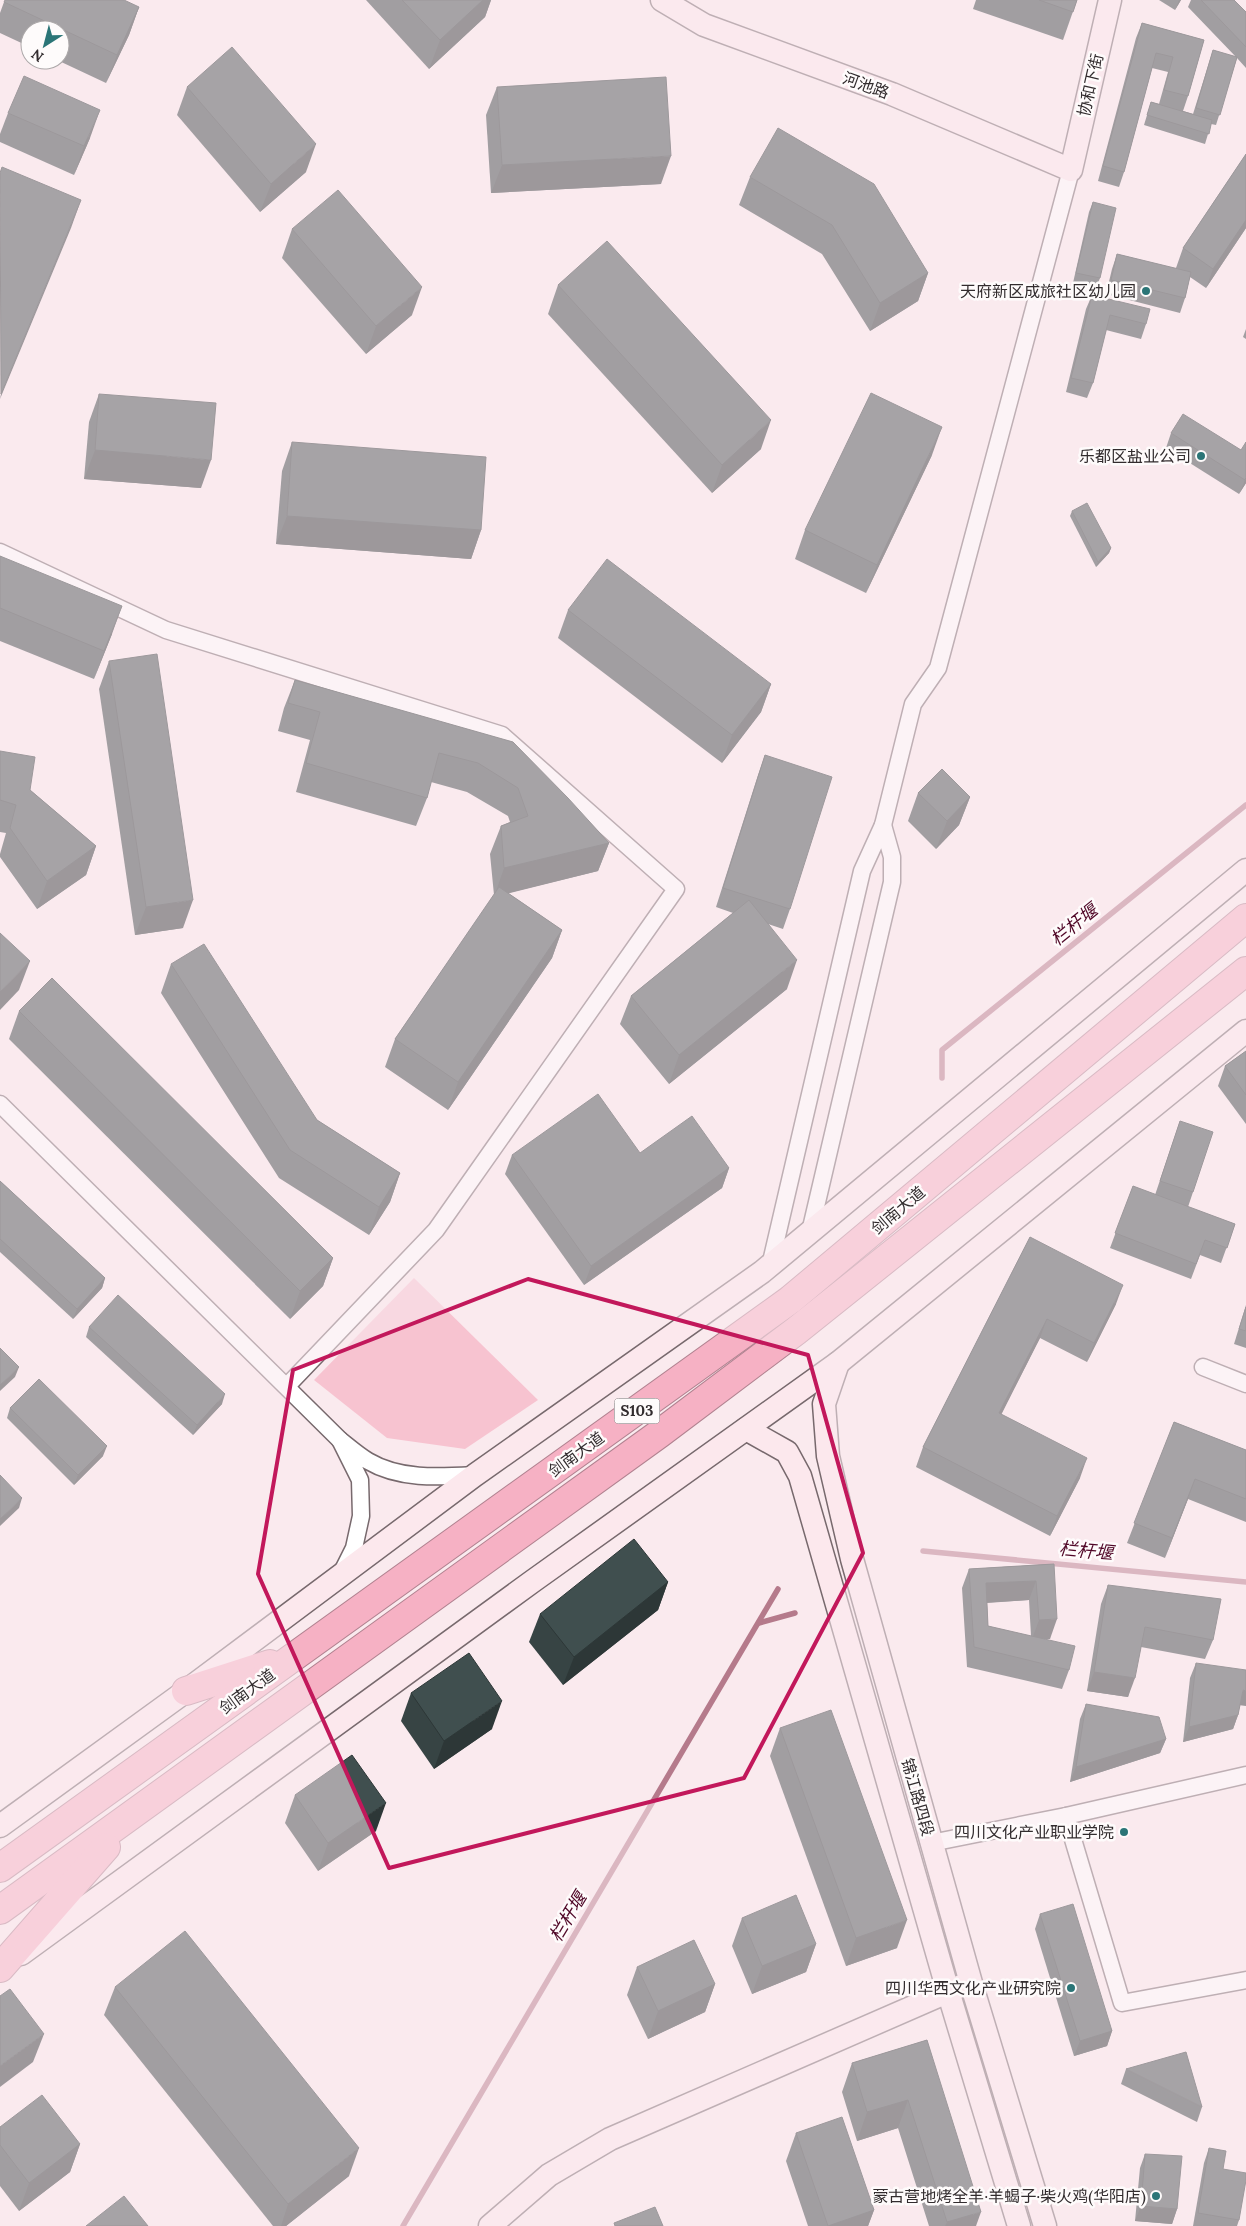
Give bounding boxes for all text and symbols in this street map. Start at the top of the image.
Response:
north arrow [20,20,70,70]
text: N [28,45,47,66]
street label: 协和下街 [1073,52,1107,118]
street label: 河池路 [840,67,892,103]
place label: 天府新区成旅社区幼儿园 [960,281,1136,301]
marker: 天府新区成旅社区幼儿园 [1140,285,1152,297]
place label: 乐都区盐业公司 [1079,446,1191,466]
marker: 乐都区盐业公司 [1195,450,1207,462]
water label: 栏杆堰 [1045,897,1104,951]
street label: 剑南大道 [867,1182,929,1238]
road number: S103 [614,1398,660,1424]
street label: 剑南大道 [544,1427,608,1481]
water label: 栏杆堰 [1058,1537,1117,1565]
street label: 剑南大道 [215,1664,279,1718]
street label: 锦江路四段 [897,1756,939,1838]
place label: 四川文化产业职业学院 [954,1822,1114,1842]
marker: 四川文化产业职业学院 [1118,1826,1130,1838]
water label: 栏杆堰 [544,1885,593,1946]
place label: 四川华西文化产业研究院 [885,1978,1061,1998]
marker: 四川华西文化产业研究院 [1065,1982,1077,1994]
place label: 蒙古营地烤全羊·羊蝎子·柴火鸡(华阳店) [872,2186,1146,2207]
marker: 蒙古营地烤全羊·羊蝎子·柴火鸡(华阳店) [1150,2190,1162,2202]

